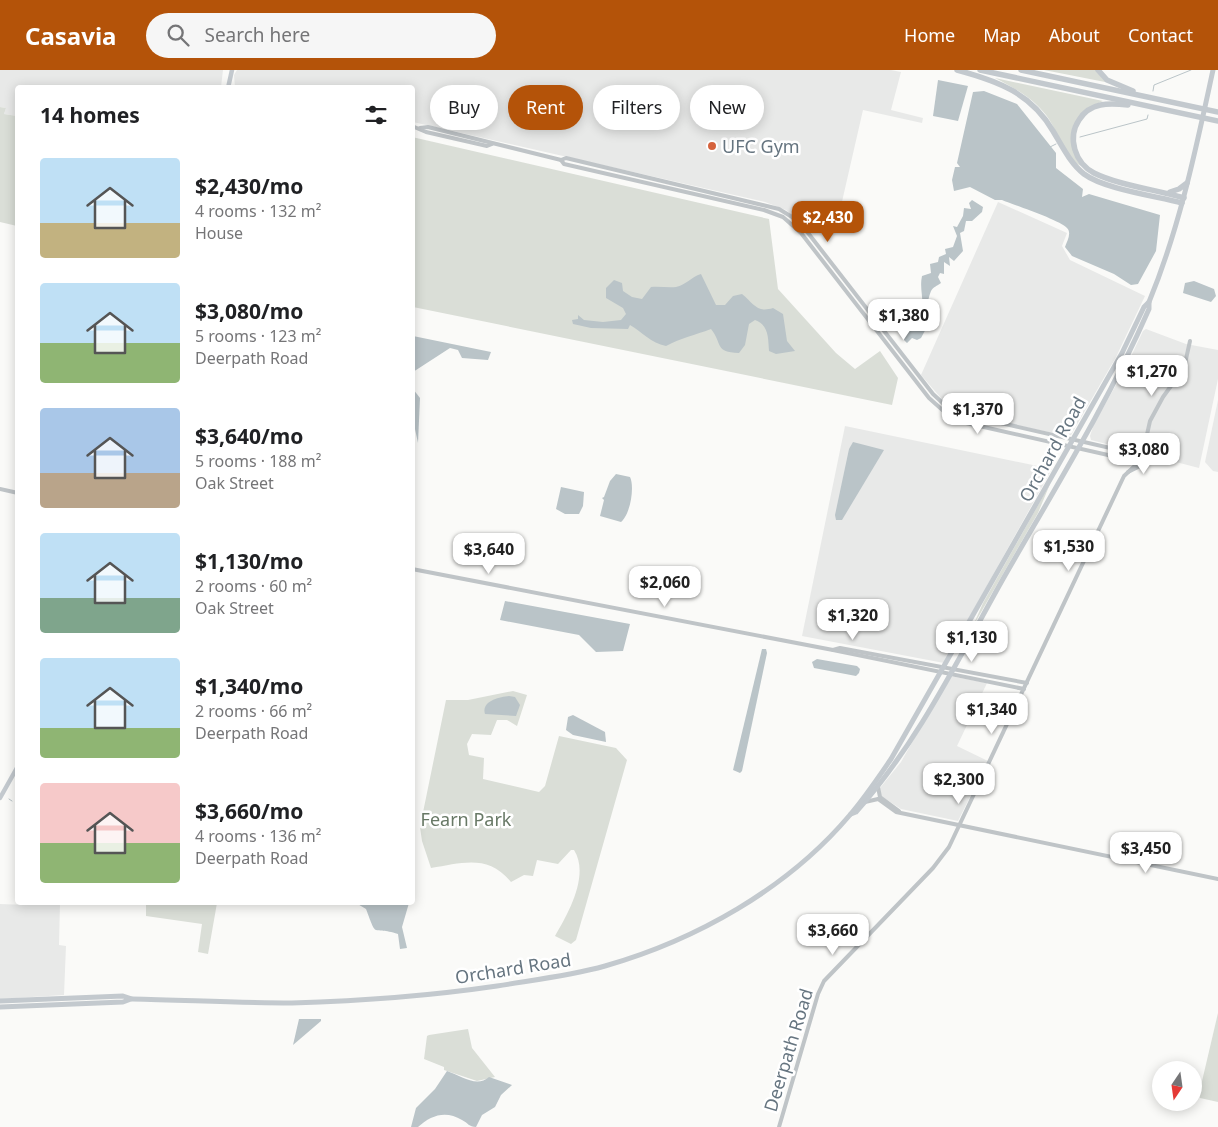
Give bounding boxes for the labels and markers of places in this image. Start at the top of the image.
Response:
place label: UFC Gym [722,134,800,158]
marker: UFC Gym [706,140,718,152]
pin: $2,430 [787,200,869,243]
pin: $1,380 [863,298,945,341]
pin: $1,270 [1111,354,1193,397]
pin: $1,370 [937,392,1019,435]
pin: $3,080 [1103,432,1185,475]
pin: $1,530 [1028,530,1110,572]
pin: $3,640 [448,532,530,575]
pin: $2,060 [624,566,706,608]
pin: $1,320 [812,598,894,641]
pin: $1,130 [931,620,1013,663]
pin: $1,340 [951,692,1033,735]
pin: $2,300 [918,762,1000,805]
pin: $3,450 [1105,832,1187,874]
pin: $3,660 [792,914,874,956]

